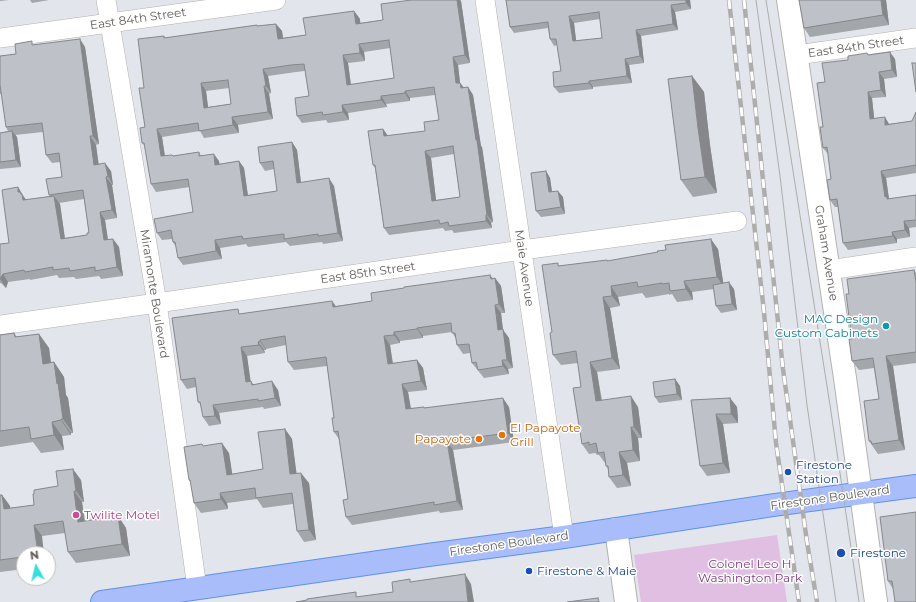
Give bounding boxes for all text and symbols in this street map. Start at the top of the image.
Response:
street label: East 84th Street [89,5,187,33]
street label: East 84th Street [807,33,905,61]
street label: Graham Avenue [811,204,841,302]
street label: Miramonte Boulevard [137,228,171,360]
street label: Maie Avenue [511,229,537,307]
street label: East 85th Street [320,259,416,287]
place label: MAC Design Custom Cabinets [775,312,878,340]
marker: MAC Design Custom Cabinets [881,321,891,331]
place label: El Papayote Grill [510,421,581,449]
marker: El Papayote Grill [497,430,507,440]
place label: Papayote [415,432,471,446]
marker: Papayote [474,434,484,444]
place label: Firestone Station [796,458,852,486]
marker: Firestone Station [783,467,793,477]
street label: Firestone Boulevard [769,482,891,514]
place label: Twilite Motel [84,508,160,522]
marker: Twilite Motel [71,510,81,520]
street label: Firestone Boulevard [448,528,570,560]
north arrow [16,546,56,586]
place label: Firestone [850,546,906,560]
marker: Firestone [835,547,847,559]
text: N [29,548,40,563]
park label: Colonel Leo H Washington Park [698,557,802,585]
place label: Firestone & Maie [537,564,636,578]
marker: Firestone & Maie [524,566,534,576]

